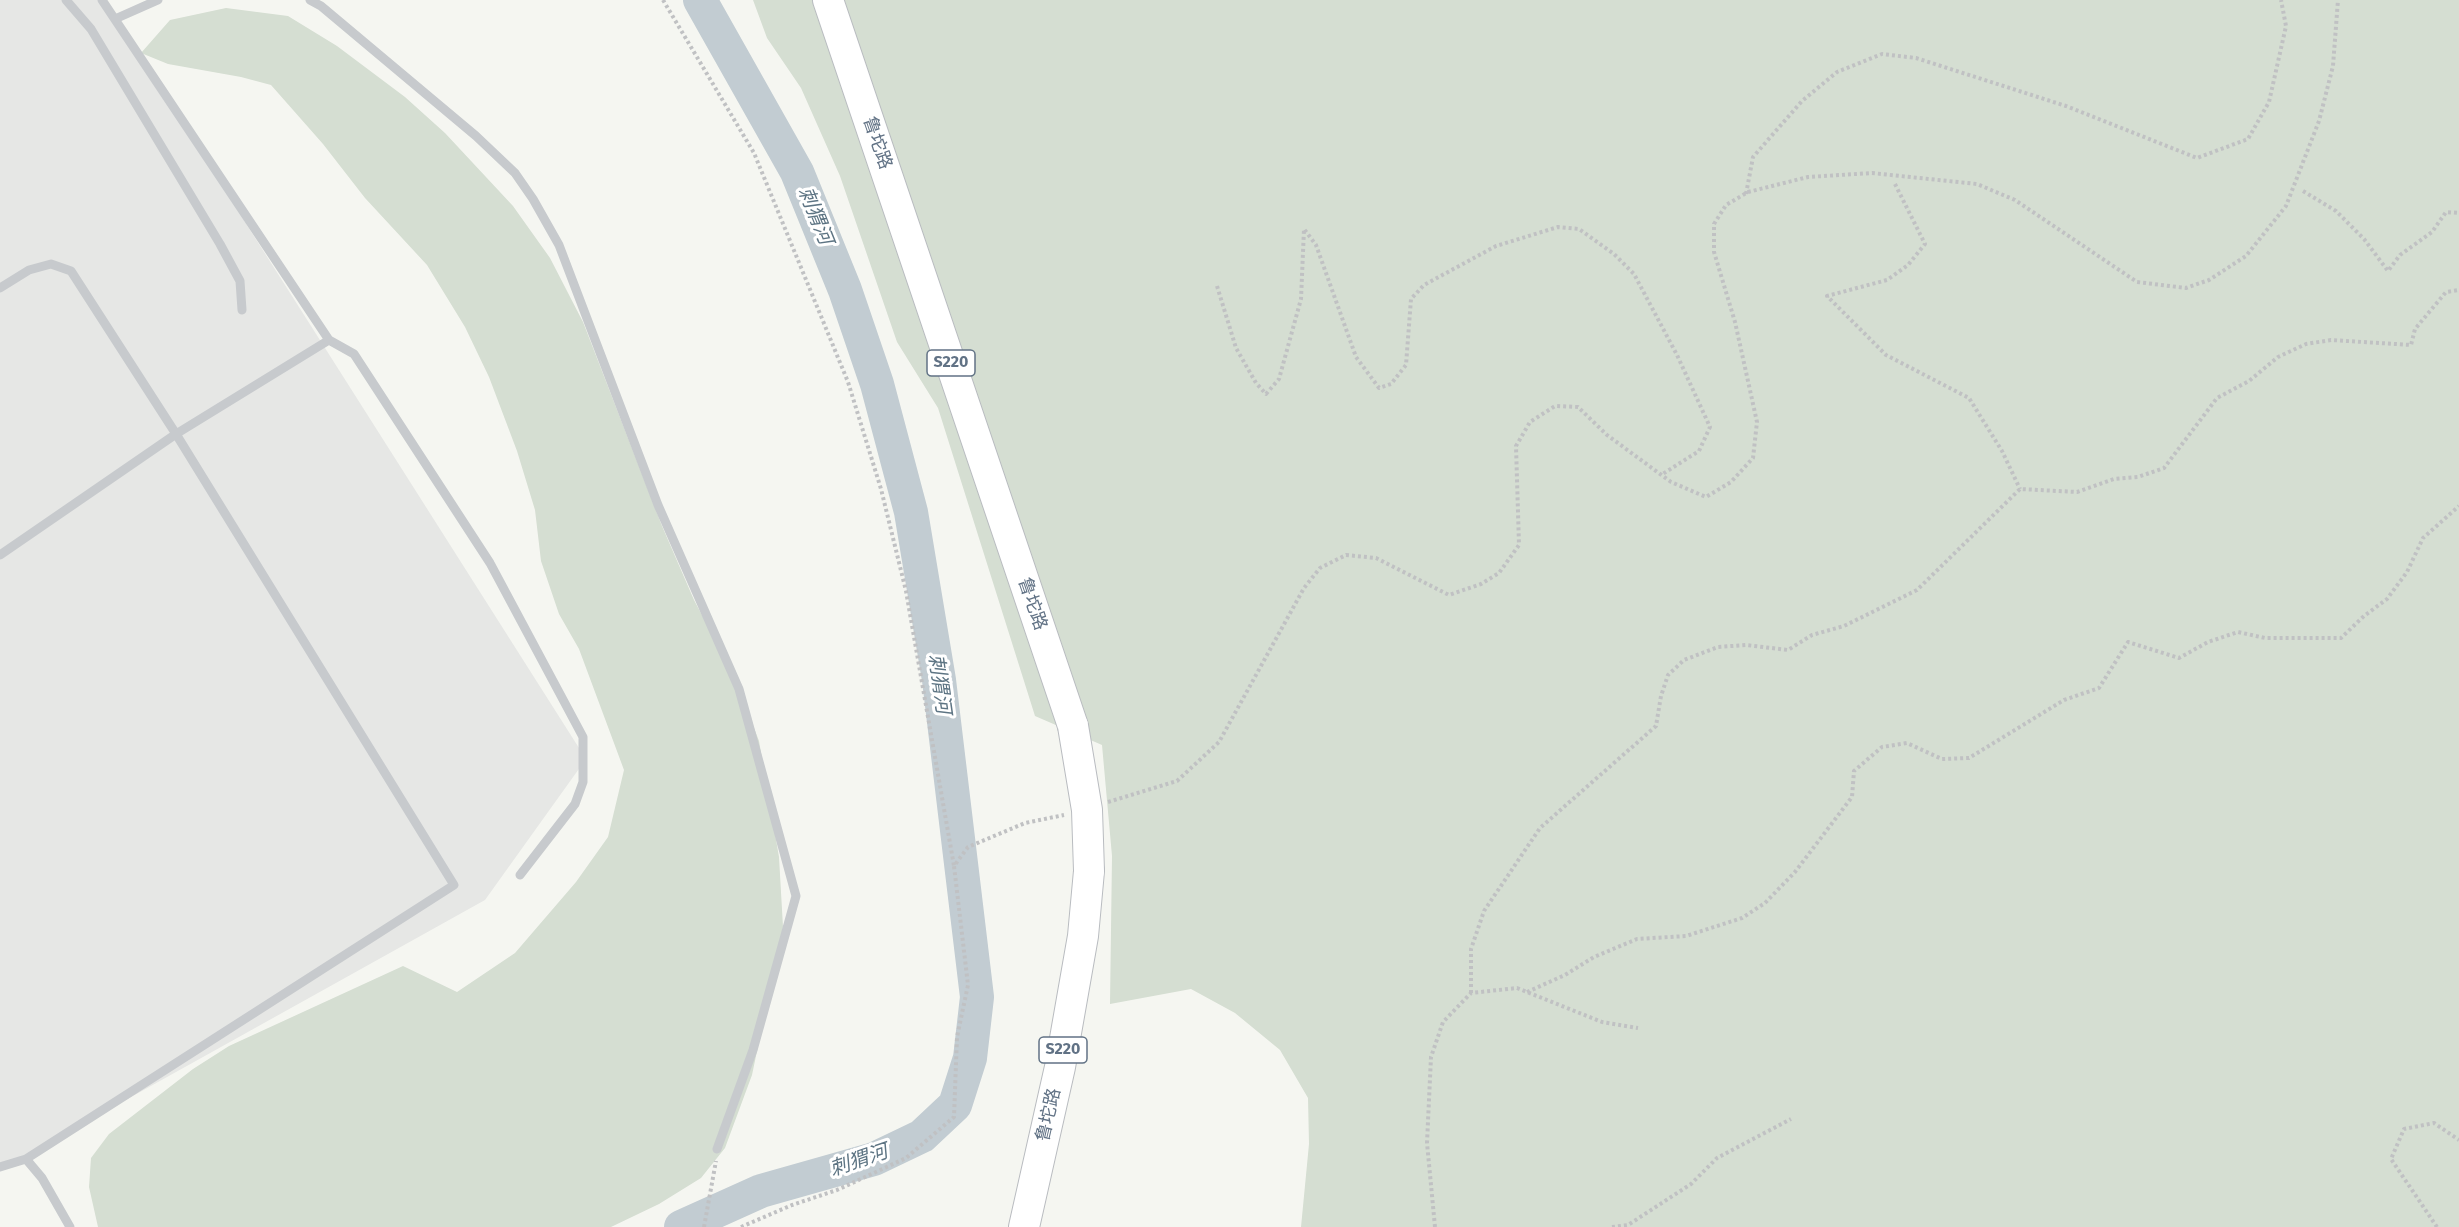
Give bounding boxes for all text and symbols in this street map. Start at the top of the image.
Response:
street label: 鲁坨路 [858,114,896,172]
water label: 刺猬河 [793,184,837,248]
road number: S220 [927,350,975,376]
street label: 鲁坨路 [1013,575,1051,633]
water label: 刺猬河 [923,653,955,715]
road number: S220 [1039,1037,1087,1063]
street label: 鲁坨路 [1032,1086,1066,1144]
water label: 刺猬河 [827,1140,891,1182]

